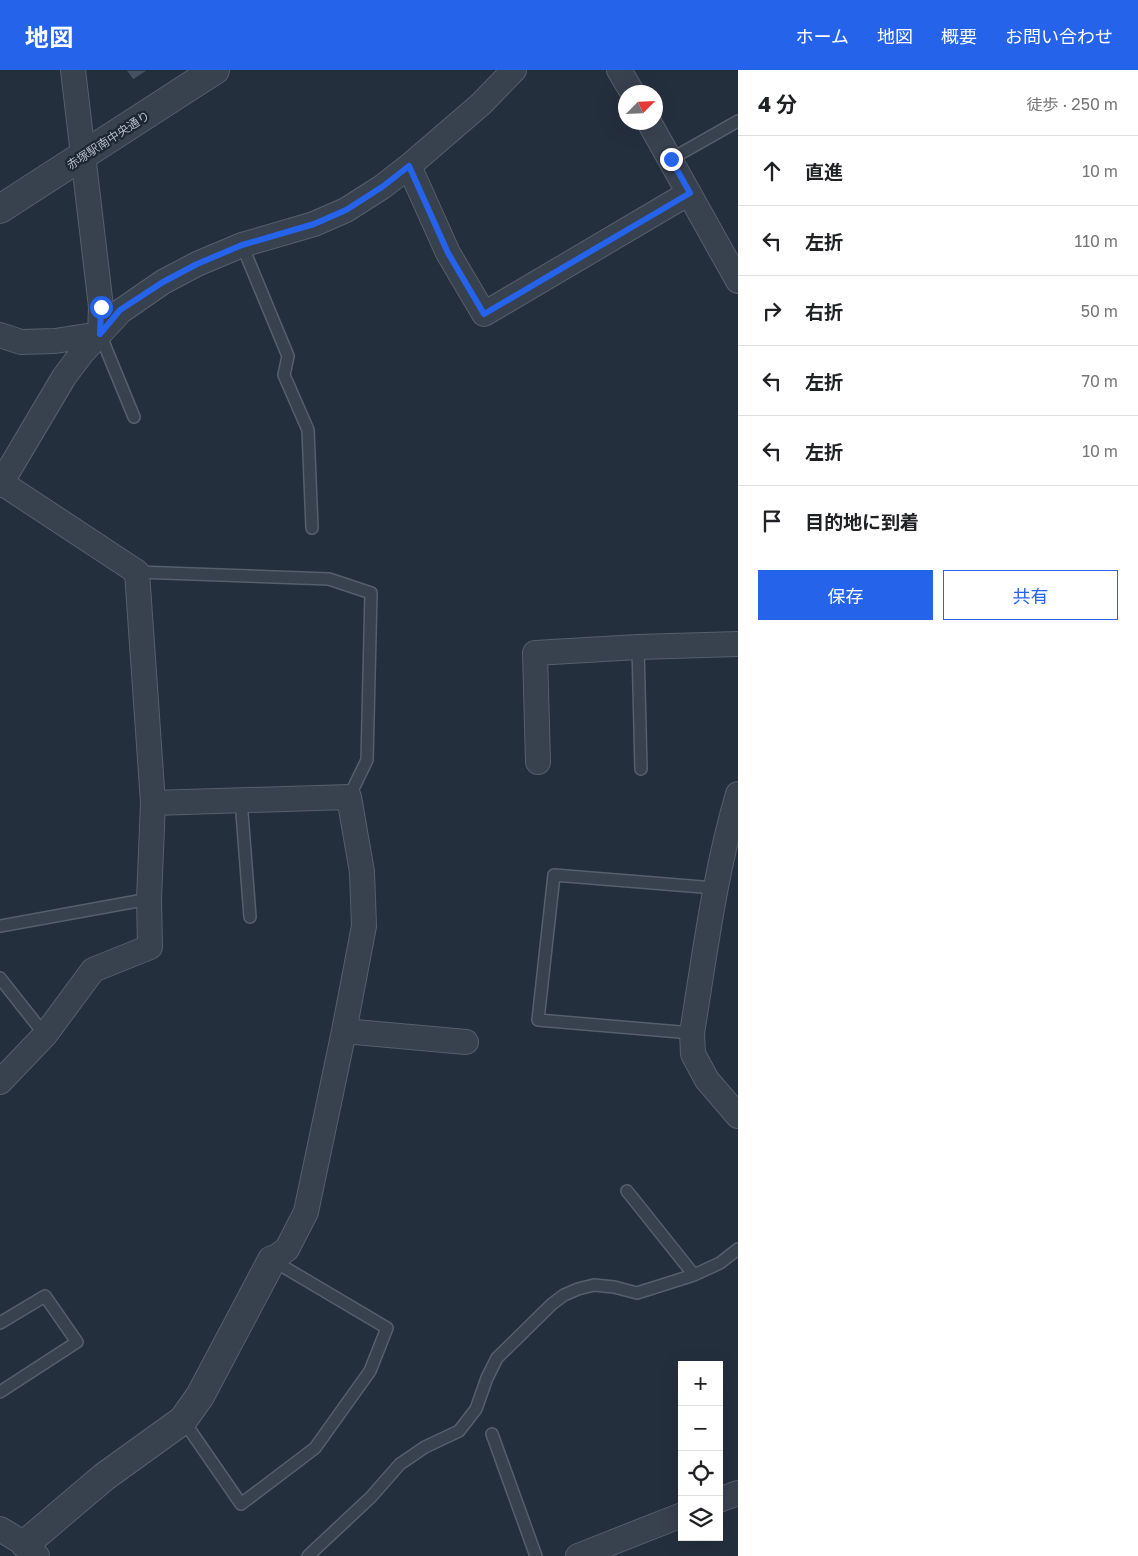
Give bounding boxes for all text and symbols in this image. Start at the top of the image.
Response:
text: 地図 [25,22,73,51]
text: ホーム [796,25,849,47]
text: 地図 [877,25,913,47]
text: 概要 [941,25,977,47]
text: お問い合わせ [1005,25,1113,47]
north arrow [618,85,663,130]
text: 4 分 [758,91,797,117]
text: 徒歩 · 250 m [1027,94,1118,114]
street label: 赤塚駅南中央通り [64,108,152,172]
route end [660,148,683,171]
icon: ahead [758,157,786,185]
text: 直進 [805,160,843,183]
text: 10 m [1082,161,1118,181]
icon: left [758,227,786,255]
text: 左折 [805,230,843,253]
text: 110 m [1074,231,1118,251]
route start [90,296,113,319]
icon: right [758,297,786,325]
text: 右折 [805,300,843,323]
text: 50 m [1081,301,1118,321]
icon: left [758,367,786,395]
text: 左折 [805,370,843,393]
text: 70 m [1081,371,1118,391]
icon: left [758,437,786,465]
text: 左折 [805,440,843,463]
text: 10 m [1082,441,1118,461]
icon: arrive [758,507,786,535]
text: 目的地に到着 [805,510,919,533]
button: 保存 [758,570,933,620]
button: 共有 [943,570,1118,620]
map controls [678,1361,723,1541]
button: + [678,1361,723,1406]
button: − [678,1406,723,1451]
button: locate [678,1451,723,1496]
button: layers [678,1496,723,1541]

